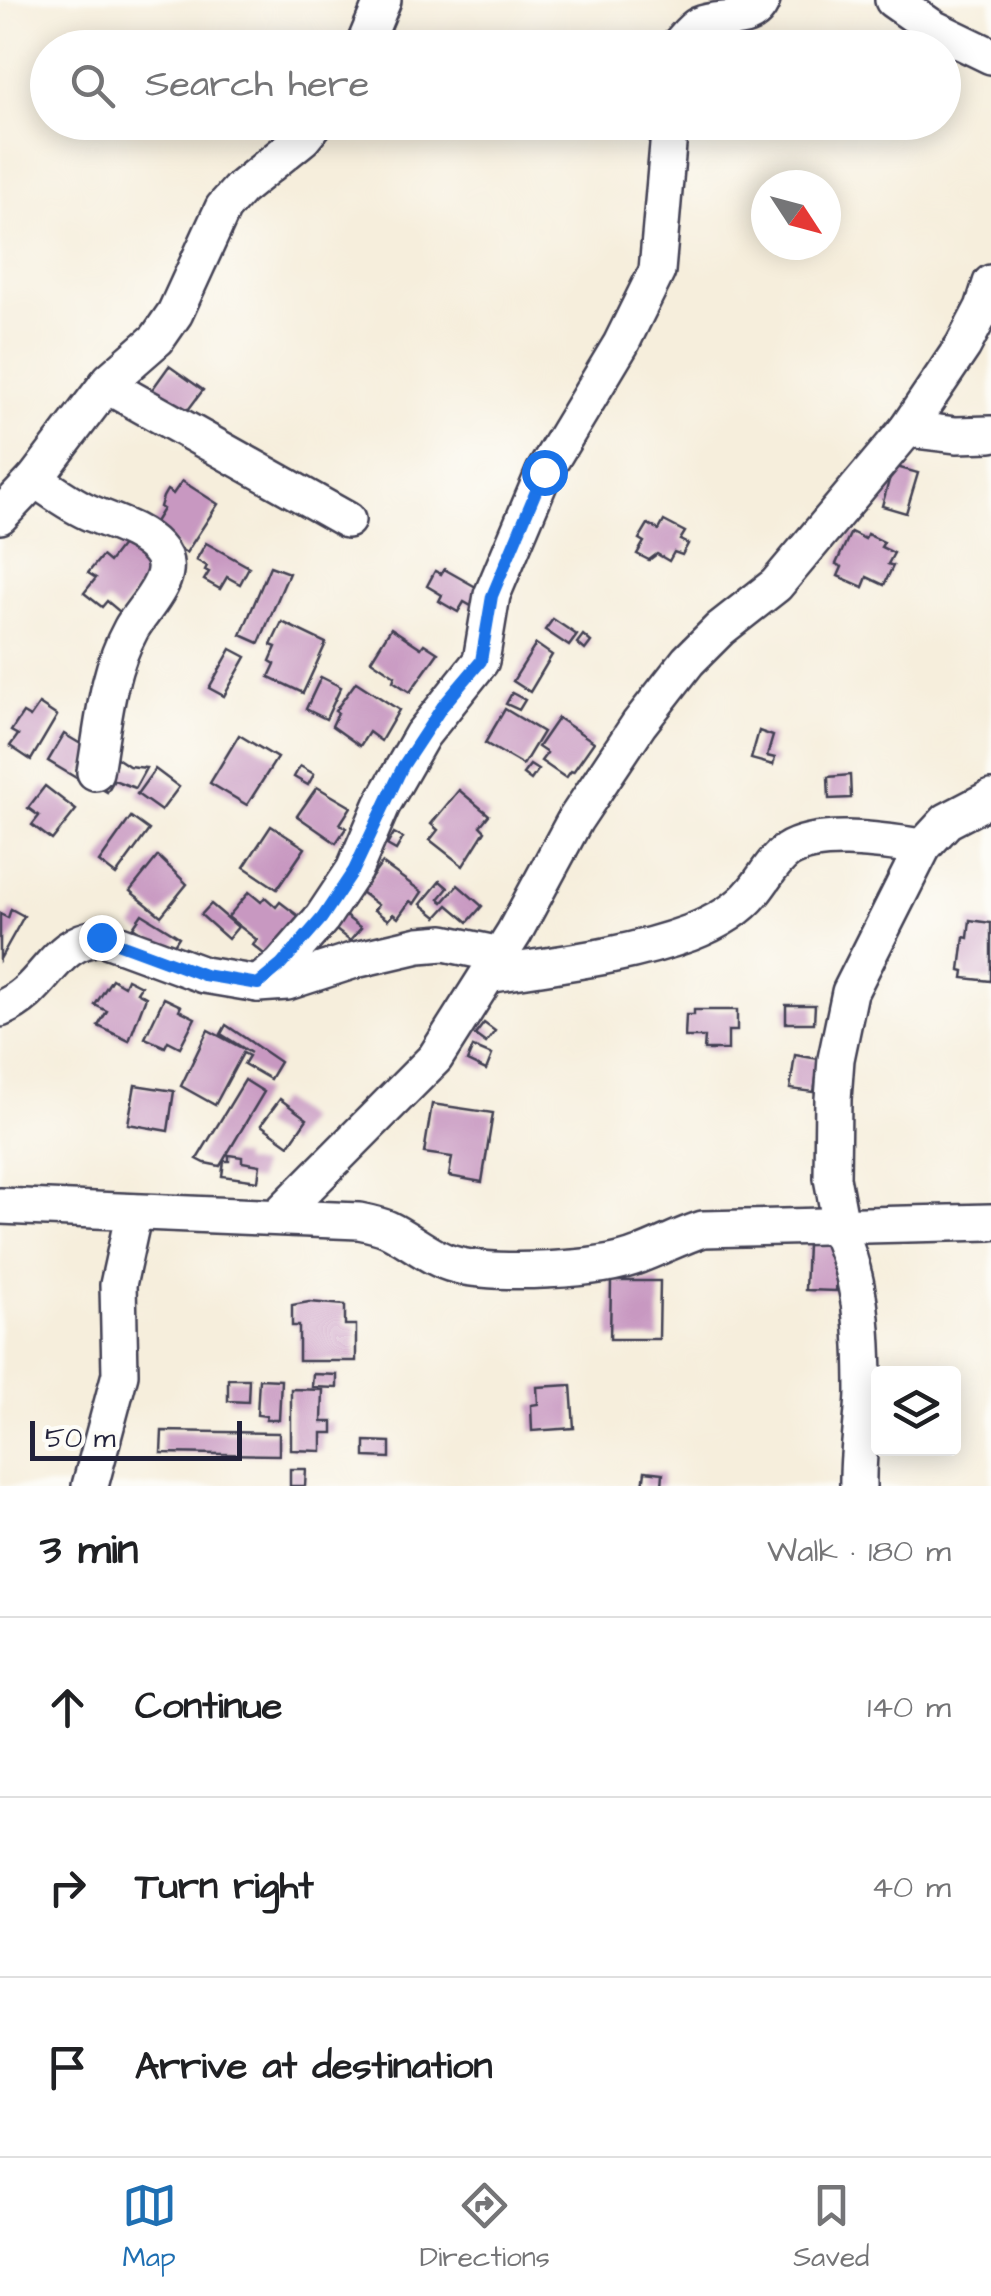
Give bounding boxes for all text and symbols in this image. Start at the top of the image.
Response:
search box [30,30,961,140]
icon: search [65,58,120,113]
text: Search here [145,59,369,111]
north arrow [751,170,841,260]
route start [522,450,568,496]
route end [79,915,125,961]
map controls [871,1366,961,1456]
button: layers [871,1366,961,1456]
scale bar [30,1416,242,1460]
text: 50 m [45,1419,116,1458]
text: 3 min [40,1522,138,1580]
text: Walk · 180 m [767,1529,951,1574]
icon: ahead [40,1680,95,1735]
text: Continue [135,1681,282,1733]
text: 140 m [867,1685,951,1730]
icon: right [40,1860,95,1915]
text: Turn right [135,1861,314,1913]
text: 40 m [871,1865,951,1910]
icon: arrive [40,2040,95,2095]
text: Arrive at destination [135,2041,492,2093]
tab: Map [122,2178,177,2277]
tab: Directions [420,2178,550,2277]
tab: Saved [793,2178,869,2277]

